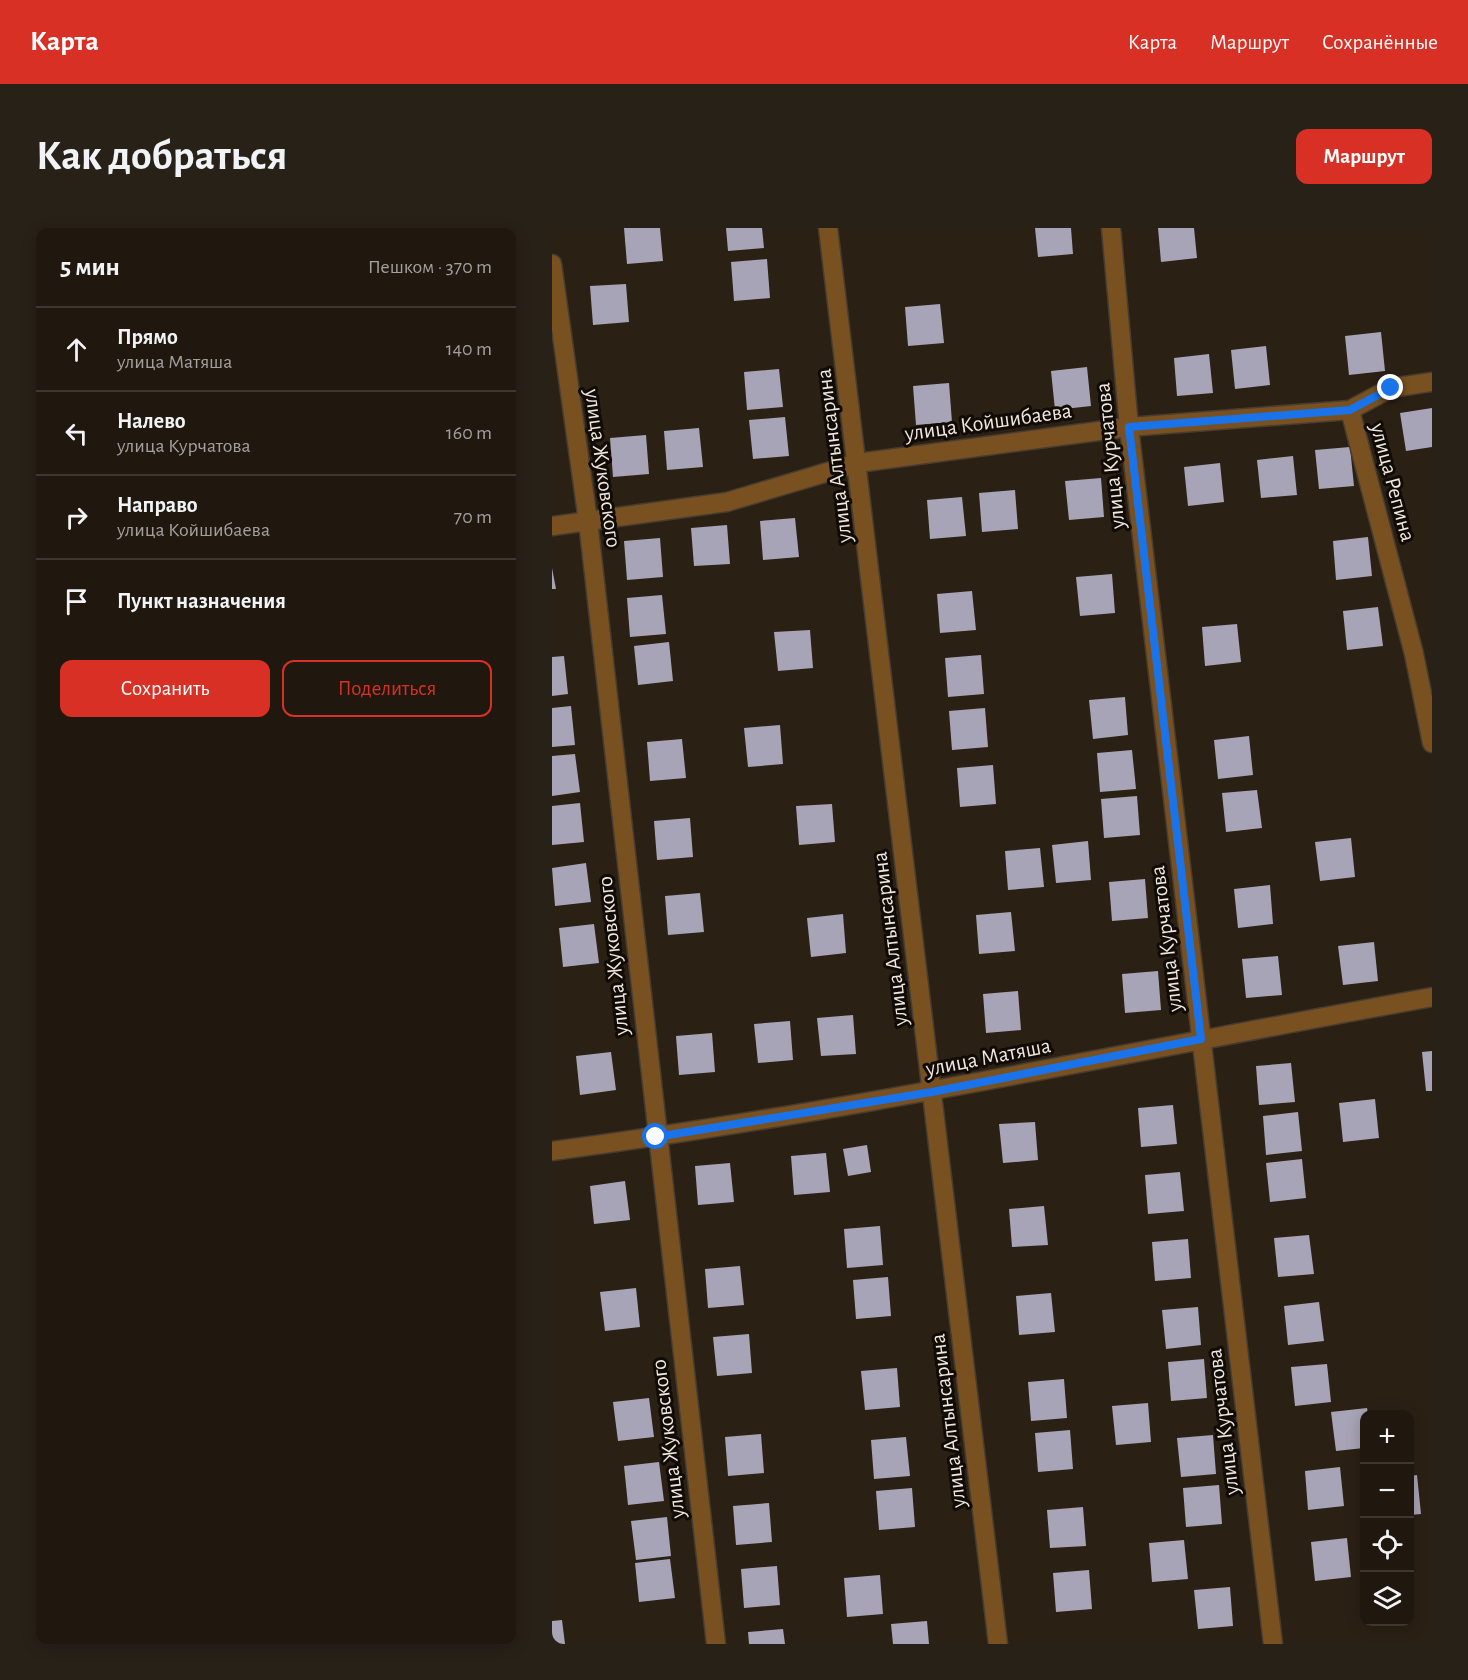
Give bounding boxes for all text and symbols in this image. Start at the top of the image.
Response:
text: Карта [30,28,99,56]
text: Карта [1128,32,1177,53]
text: Маршрут [1210,32,1289,53]
text: Сохранённые [1322,32,1438,53]
button: Маршрут [1296,129,1432,184]
text: Как добраться [36,135,287,177]
text: 5 мин [60,254,120,280]
text: Пешком · 370 m [368,257,492,277]
text: Прямо [117,326,178,348]
icon: ahead [60,333,93,366]
text: 140 m [446,339,492,359]
text: улица Матяша [117,352,232,372]
street label: улица Алтынсарина [812,368,856,545]
route end [1377,374,1403,400]
street label: улица Курчатова [1091,382,1129,531]
street label: улица Жуковского [581,386,625,549]
street label: улица Койшибаева [902,399,1073,445]
text: Налево [117,410,186,432]
icon: left [60,417,93,450]
street label: улица Репина [1366,420,1419,544]
text: 160 m [446,423,492,443]
text: улица Курчатова [117,436,251,456]
text: Направо [117,494,198,516]
icon: right [60,501,93,534]
text: 70 m [454,507,492,527]
text: улица Койшибаева [117,520,270,540]
icon: arrive [60,585,93,618]
text: Пункт назначения [117,590,286,612]
button: Сохранить [60,660,270,717]
button: Поделиться [282,660,492,717]
street label: улица Алтынсарина [868,851,912,1028]
street label: улица Курчатова [1146,865,1186,1014]
street label: улица Жуковского [594,875,632,1038]
street label: улица Матяша [923,1034,1053,1080]
route start [642,1123,668,1149]
street label: улица Алтынсарина [926,1333,970,1510]
street label: улица Курчатова [1203,1348,1243,1497]
street label: улица Жуковского [647,1358,689,1521]
map controls [1360,1410,1414,1626]
button: + [1360,1410,1414,1464]
button: − [1360,1464,1414,1518]
button: locate [1360,1518,1414,1572]
button: layers [1360,1572,1414,1626]

